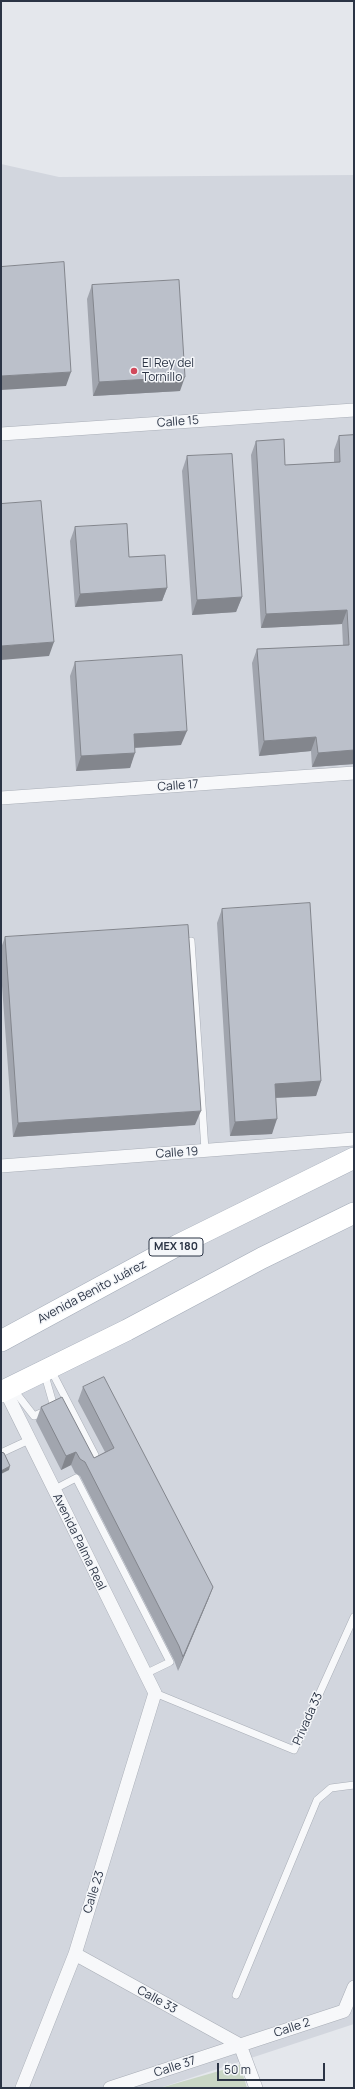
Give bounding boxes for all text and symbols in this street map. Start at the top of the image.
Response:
place label: El Rey del Tornillo [142,357,194,385]
marker: El Rey del Tornillo [129,366,139,376]
street label: Calle 15 [157,413,199,431]
street label: Calle 17 [157,777,199,795]
street label: Calle 19 [155,1144,199,1162]
road number: MEX 180 [149,1238,203,1256]
street label: Avenida Benito Juárez [35,1257,149,1327]
street label: Avenida Palma Real [49,1491,109,1593]
street label: Privada 33 [290,1690,326,1748]
street label: Calle 23 [81,1869,107,1915]
street label: Calle 33 [134,1983,180,2017]
street label: Calle 2 [272,2015,312,2041]
street label: Calle 37 [152,2054,198,2080]
scale bar [219,2055,327,2081]
text: 50 m [224,2061,251,2078]

